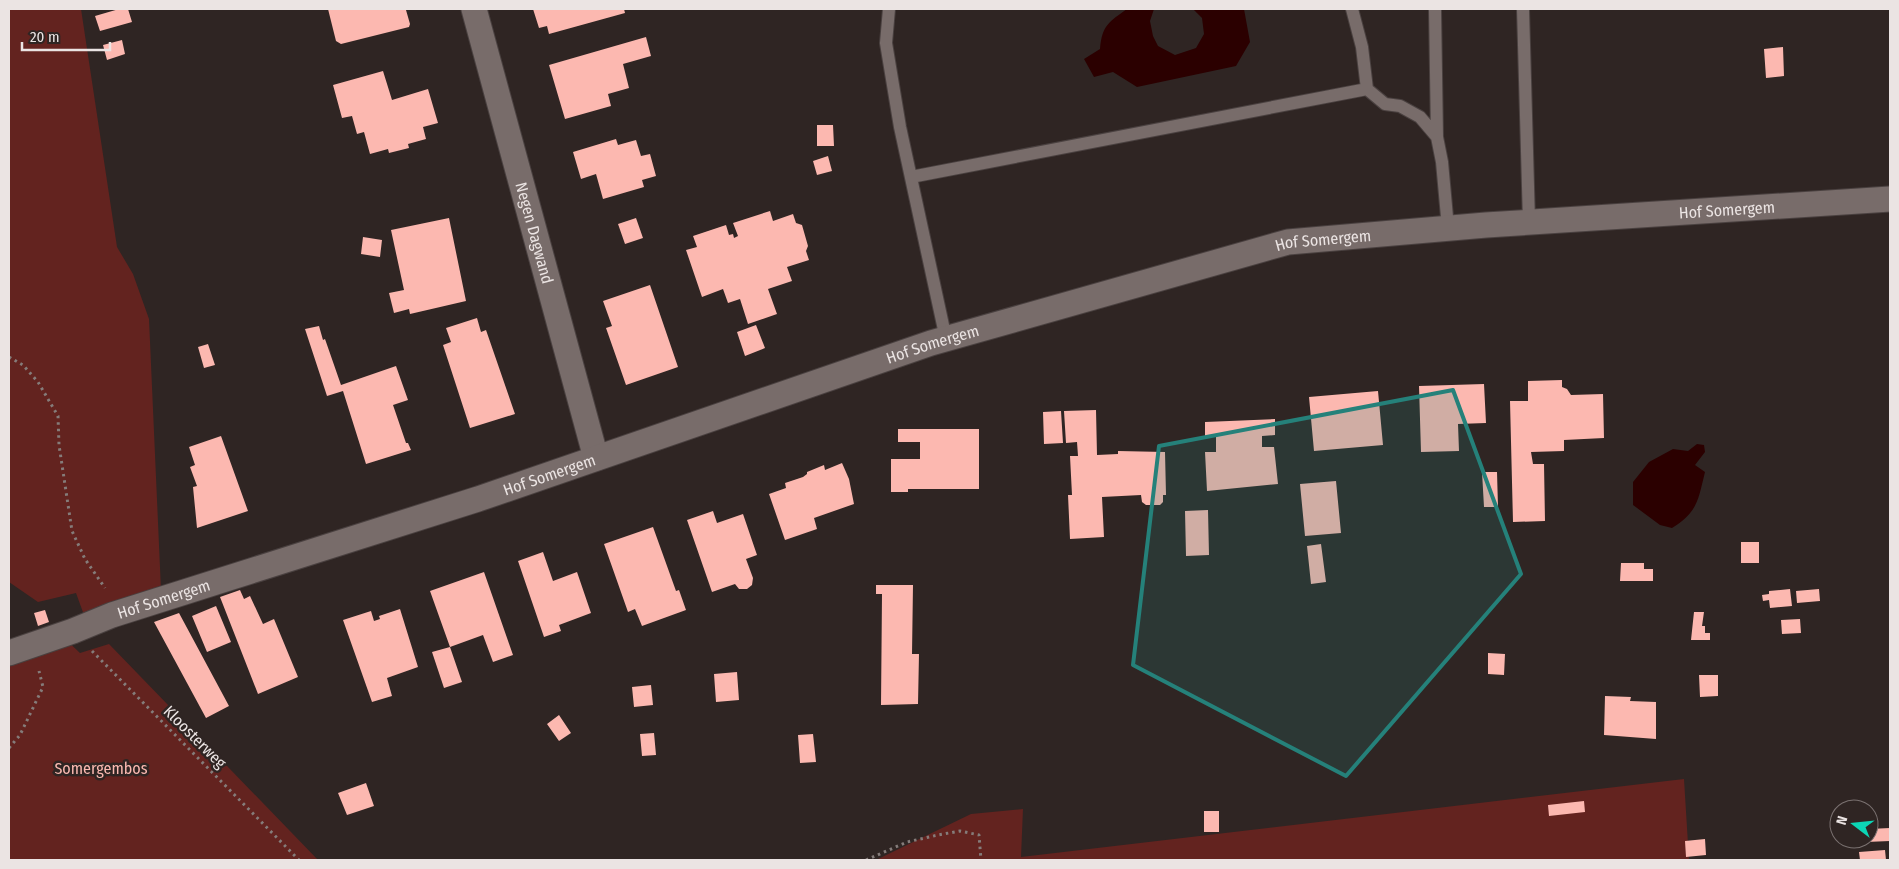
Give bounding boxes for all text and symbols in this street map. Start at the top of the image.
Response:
scale bar [22,20,110,52]
text: 20 m [30,28,60,46]
street label: Negen Dagwand [512,180,558,286]
street label: Hof Somergem [1678,197,1776,222]
street label: Hof Somergem [1273,225,1372,255]
street label: Hof Somergem [883,320,981,367]
street label: Hof Somergem [501,450,598,499]
street label: Hof Somergem [115,575,212,622]
street label: Kloosterweg [160,702,231,773]
park label: Somergembos [54,759,148,778]
north arrow [1829,799,1879,849]
text: N [1833,814,1851,827]

